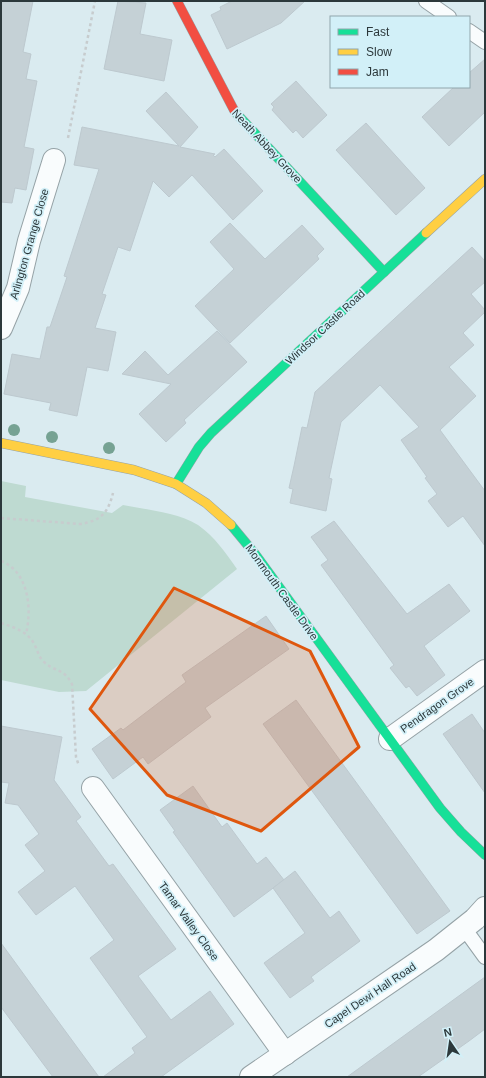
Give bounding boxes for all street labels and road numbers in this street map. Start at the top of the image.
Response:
street label: Neath Abbey Grove [230,107,304,185]
street label: Arlington Grange Close [7,187,51,301]
street label: Windsor Castle Road [283,287,367,367]
street label: Monmouth Castle Drive [243,542,321,642]
street label: Pendragon Grove [398,675,476,735]
street label: Tamar Valley Close [157,879,221,963]
street label: Capel Dewi Hall Road [322,960,418,1030]

